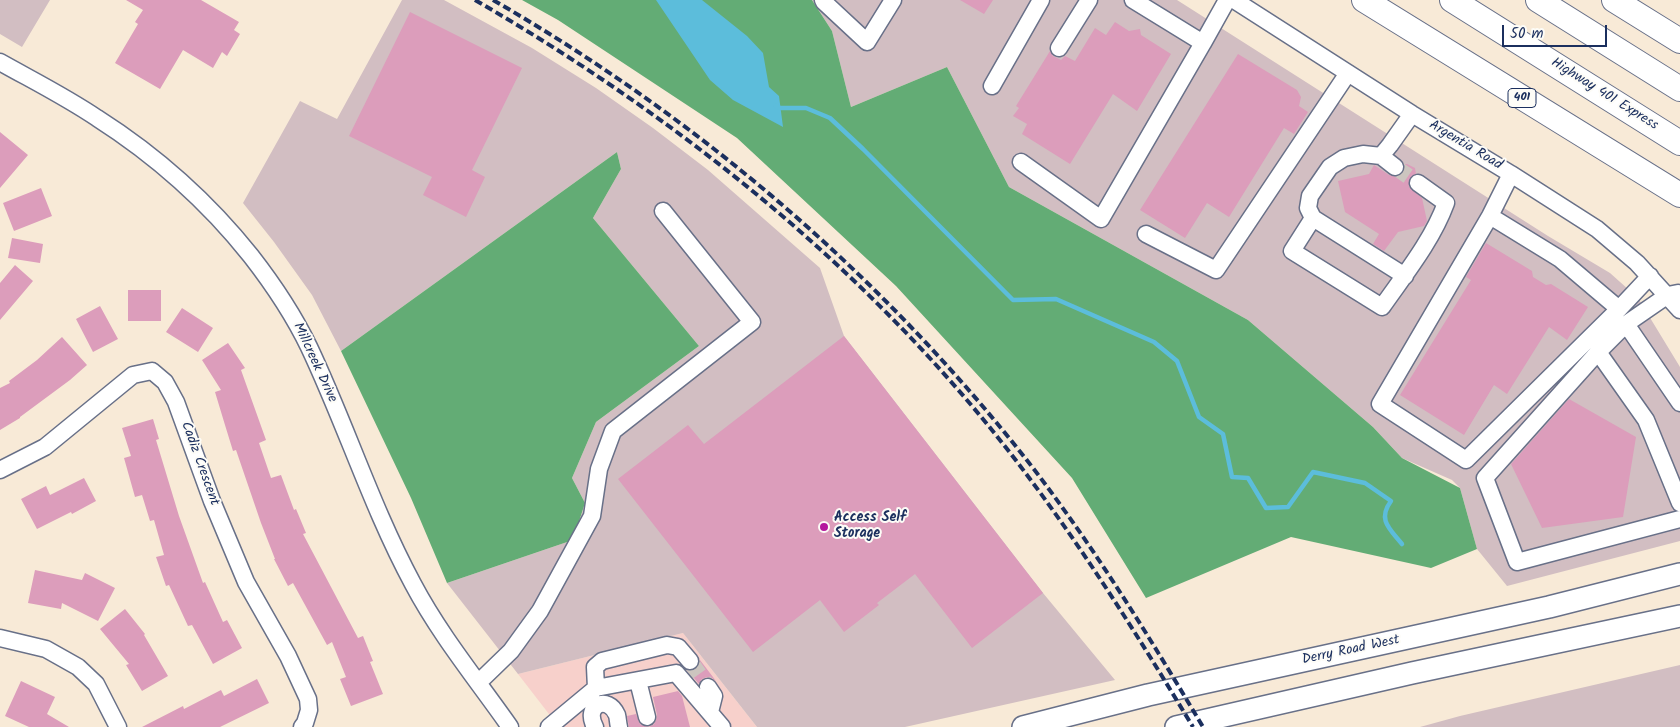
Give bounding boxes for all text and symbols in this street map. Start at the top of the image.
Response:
scale bar [1505,15,1610,47]
text: 50 m [1510,22,1544,46]
street label: Highway 401 Express [1547,55,1661,135]
road number: 401 [1508,89,1536,108]
street label: Argentia Road [1425,118,1505,174]
street label: Millcreek Drive [288,320,340,406]
street label: Cadiz Crescent [176,420,222,508]
place label: Access Self Storage [834,511,906,544]
marker: Access Self Storage [818,521,830,533]
street label: Derry Road West [1301,632,1401,670]

